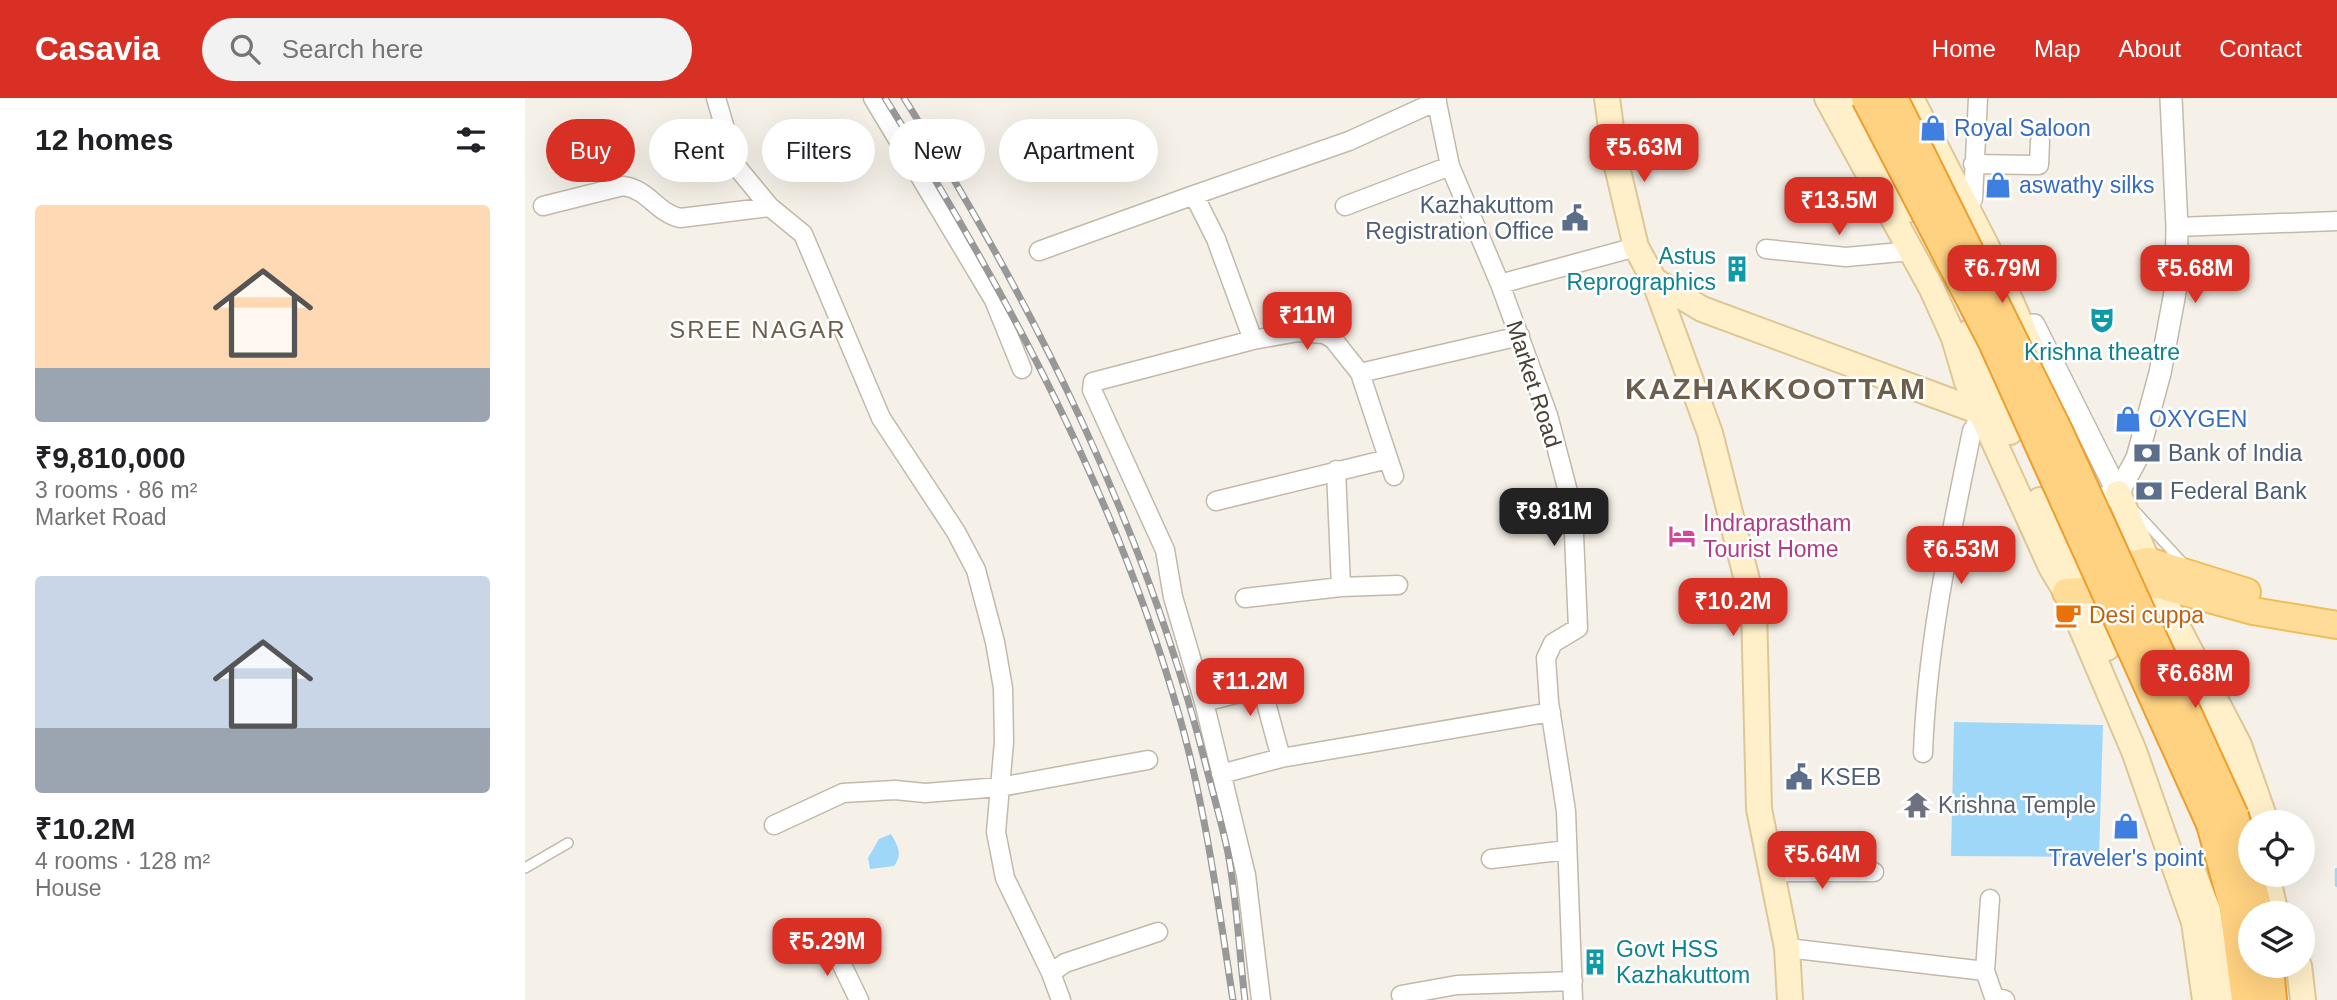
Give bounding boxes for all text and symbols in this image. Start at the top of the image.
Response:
search box [202,18,692,81]
text: Casavia [35,30,160,67]
icon: search [226,30,264,68]
text: Search here [282,34,423,64]
text: Home [1932,35,1996,62]
text: Map [2034,35,2081,62]
text: About [2119,35,2181,62]
text: Contact [2219,35,2302,62]
shop icon: Royal Saloon [1918,113,1948,143]
place label: Royal Saloon [1954,115,2091,141]
chip: Buy [546,119,635,182]
chip: Rent [649,119,748,182]
chip: Filters [762,119,875,182]
chip: New [889,119,985,182]
chip: Apartment [999,119,1158,182]
icon: filters [452,121,490,159]
text: 12 homes [35,123,173,156]
pin: ₹5.63M [1587,125,1701,184]
text: ₹5.63M [1605,134,1683,160]
shop icon: aswathy silks [1983,170,2013,200]
place label: aswathy silks [2019,172,2154,198]
pin: ₹13.5M [1782,178,1896,237]
text: ₹13.5M [1800,187,1878,213]
place label: Kazhakuttom Registration Office [1365,192,1554,244]
public building icon: Kazhakuttom Registration Office [1560,203,1590,233]
place label: Astus Reprographics [1566,243,1716,295]
pin: ₹6.79M [1945,246,2059,305]
pin: ₹5.68M [2138,246,2252,305]
icon: home [200,250,326,376]
building icon: Astus Reprographics [1722,254,1752,284]
text: ₹6.79M [1963,255,2041,281]
text: ₹5.68M [2156,255,2234,281]
pin: ₹11M [1266,292,1348,352]
text: ₹11M [1279,302,1335,328]
theatre icon: Krishna theatre [2087,305,2117,335]
district label: SREE NAGAR [669,316,847,343]
street label: Market Road [1501,317,1567,451]
place label: Krishna theatre [2024,339,2180,365]
district label: KAZHAKKOOTTAM [1625,372,1927,405]
shop icon: OXYGEN [2113,404,2143,434]
place label: OXYGEN [2149,406,2247,432]
bank icon: Bank of India [2132,438,2162,468]
place label: Bank of India [2168,440,2302,466]
text: ₹9,810,000 [35,441,186,474]
bank icon: Federal Bank [2134,476,2164,506]
text: 3 rooms · 86 m² [35,477,197,503]
place label: Federal Bank [2170,478,2307,504]
pin: ₹9.81M [1497,489,1611,548]
text: ₹9.81M [1515,498,1593,524]
text: Market Road [35,504,167,530]
place label: Indraprastham Tourist Home [1703,510,1851,562]
hotel icon: Indraprastham Tourist Home [1667,521,1697,551]
pin: ₹6.53M [1904,526,2018,586]
text: ₹6.53M [1922,536,2000,562]
pin: ₹10.2M [1676,578,1790,638]
text: ₹10.2M [1694,588,1772,614]
cafe icon: Desi cuppa [2053,600,2083,630]
place label: Desi cuppa [2089,602,2204,628]
icon: home [200,621,326,747]
pin: ₹6.68M [2138,650,2252,710]
pin: ₹11.2M [1193,658,1307,718]
text: ₹6.68M [2156,660,2234,686]
text: ₹11.2M [1212,668,1288,694]
public building icon: KSEB [1784,762,1814,792]
place label: KSEB [1820,764,1881,790]
temple icon: Krishna Temple [1902,790,1932,820]
place label: Krishna Temple [1938,792,2096,818]
map controls [2238,810,2315,978]
button: locate [2238,810,2315,887]
shop icon: Traveler's point [2111,811,2141,841]
text: ₹10.2M [35,812,136,845]
pin: ₹5.64M [1765,832,1879,891]
text: ₹5.64M [1783,841,1861,867]
place label: Traveler's point [2048,845,2204,871]
text: 4 rooms · 128 m² [35,848,210,874]
text: House [35,875,101,901]
button: layers [2238,901,2315,978]
pin: ₹5.29M [770,918,884,978]
text: ₹5.29M [788,928,866,954]
place label: Govt HSS Kazhakuttom [1616,936,1750,988]
building icon: Govt HSS Kazhakuttom [1580,947,1610,977]

